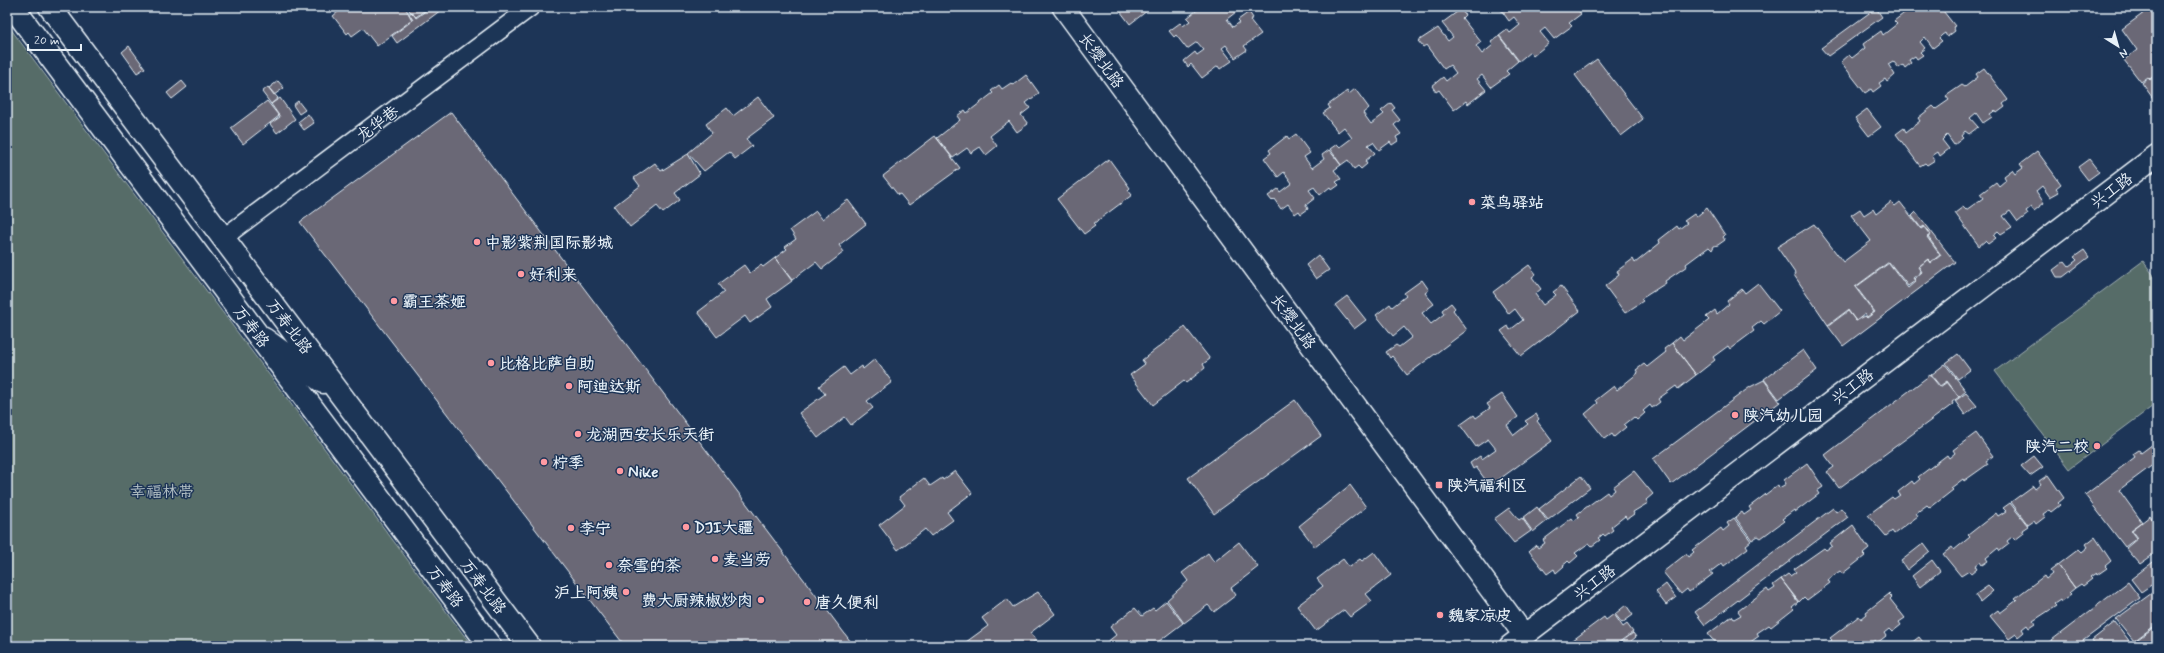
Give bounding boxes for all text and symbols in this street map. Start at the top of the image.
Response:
scale bar [28,26,81,52]
north arrow [2098,26,2138,66]
street label: 长缨北路 [1073,29,1128,93]
text: 20 m [34,33,60,49]
text: N [2116,45,2131,61]
street label: 龙华巷 [352,101,403,147]
street label: 兴工路 [2086,168,2137,214]
place label: 菜鸟驿站 [1480,193,1544,214]
marker: 菜鸟驿站 [1467,197,1477,207]
place label: 中影紫荆国际影城 [485,233,613,254]
marker: 中影紫荆国际影城 [472,237,482,247]
place label: 好利来 [529,265,577,286]
marker: 好利来 [516,269,526,279]
street label: 长缨北路 [1265,290,1320,354]
place label: 霸王茶姬 [402,292,466,313]
street label: 万寿北路 [261,295,316,359]
marker: 霸王茶姬 [389,296,399,306]
street label: 万寿路 [228,301,274,352]
place label: 比格比萨自助 [499,354,595,375]
marker: 比格比萨自助 [486,358,496,368]
street label: 兴工路 [1827,364,1878,410]
place label: 阿迪达斯 [577,377,641,398]
marker: 阿迪达斯 [564,381,574,391]
place label: 陕汽幼儿园 [1743,406,1823,427]
marker: 陕汽幼儿园 [1730,410,1740,420]
place label: 龙湖西安长乐天街 [586,425,714,446]
marker: 龙湖西安长乐天街 [573,429,583,439]
place label: 陕汽二校 [2025,437,2089,458]
marker: 陕汽二校 [2092,441,2102,451]
place label: 柠季 [552,453,584,474]
marker: 柠季 [539,457,549,467]
place label: Nike [628,462,659,483]
marker: Nike [615,466,625,476]
place label: 陕汽福利区 [1447,476,1527,497]
marker: 陕汽福利区 [1434,480,1444,490]
park label: 幸福林带 [130,482,194,503]
place label: DJI大疆 [694,518,753,539]
place label: 李宁 [579,519,611,540]
marker: DJI大疆 [681,522,691,532]
marker: 李宁 [566,523,576,533]
place label: 麦当劳 [723,550,771,571]
marker: 麦当劳 [710,554,720,564]
street label: 万寿北路 [455,555,510,619]
place label: 奈雪的茶 [617,556,681,577]
marker: 奈雪的茶 [604,560,614,570]
street label: 兴工路 [1569,560,1620,606]
street label: 万寿路 [422,561,468,612]
place label: 沪上阿姨 [554,583,618,604]
marker: 沪上阿姨 [621,587,631,597]
place label: 费大厨辣椒炒肉 [641,591,753,612]
place label: 唐久便利 [815,593,879,614]
marker: 费大厨辣椒炒肉 [756,595,766,605]
marker: 唐久便利 [802,597,812,607]
place label: 魏家凉皮 [1448,606,1512,627]
marker: 魏家凉皮 [1435,610,1445,620]

